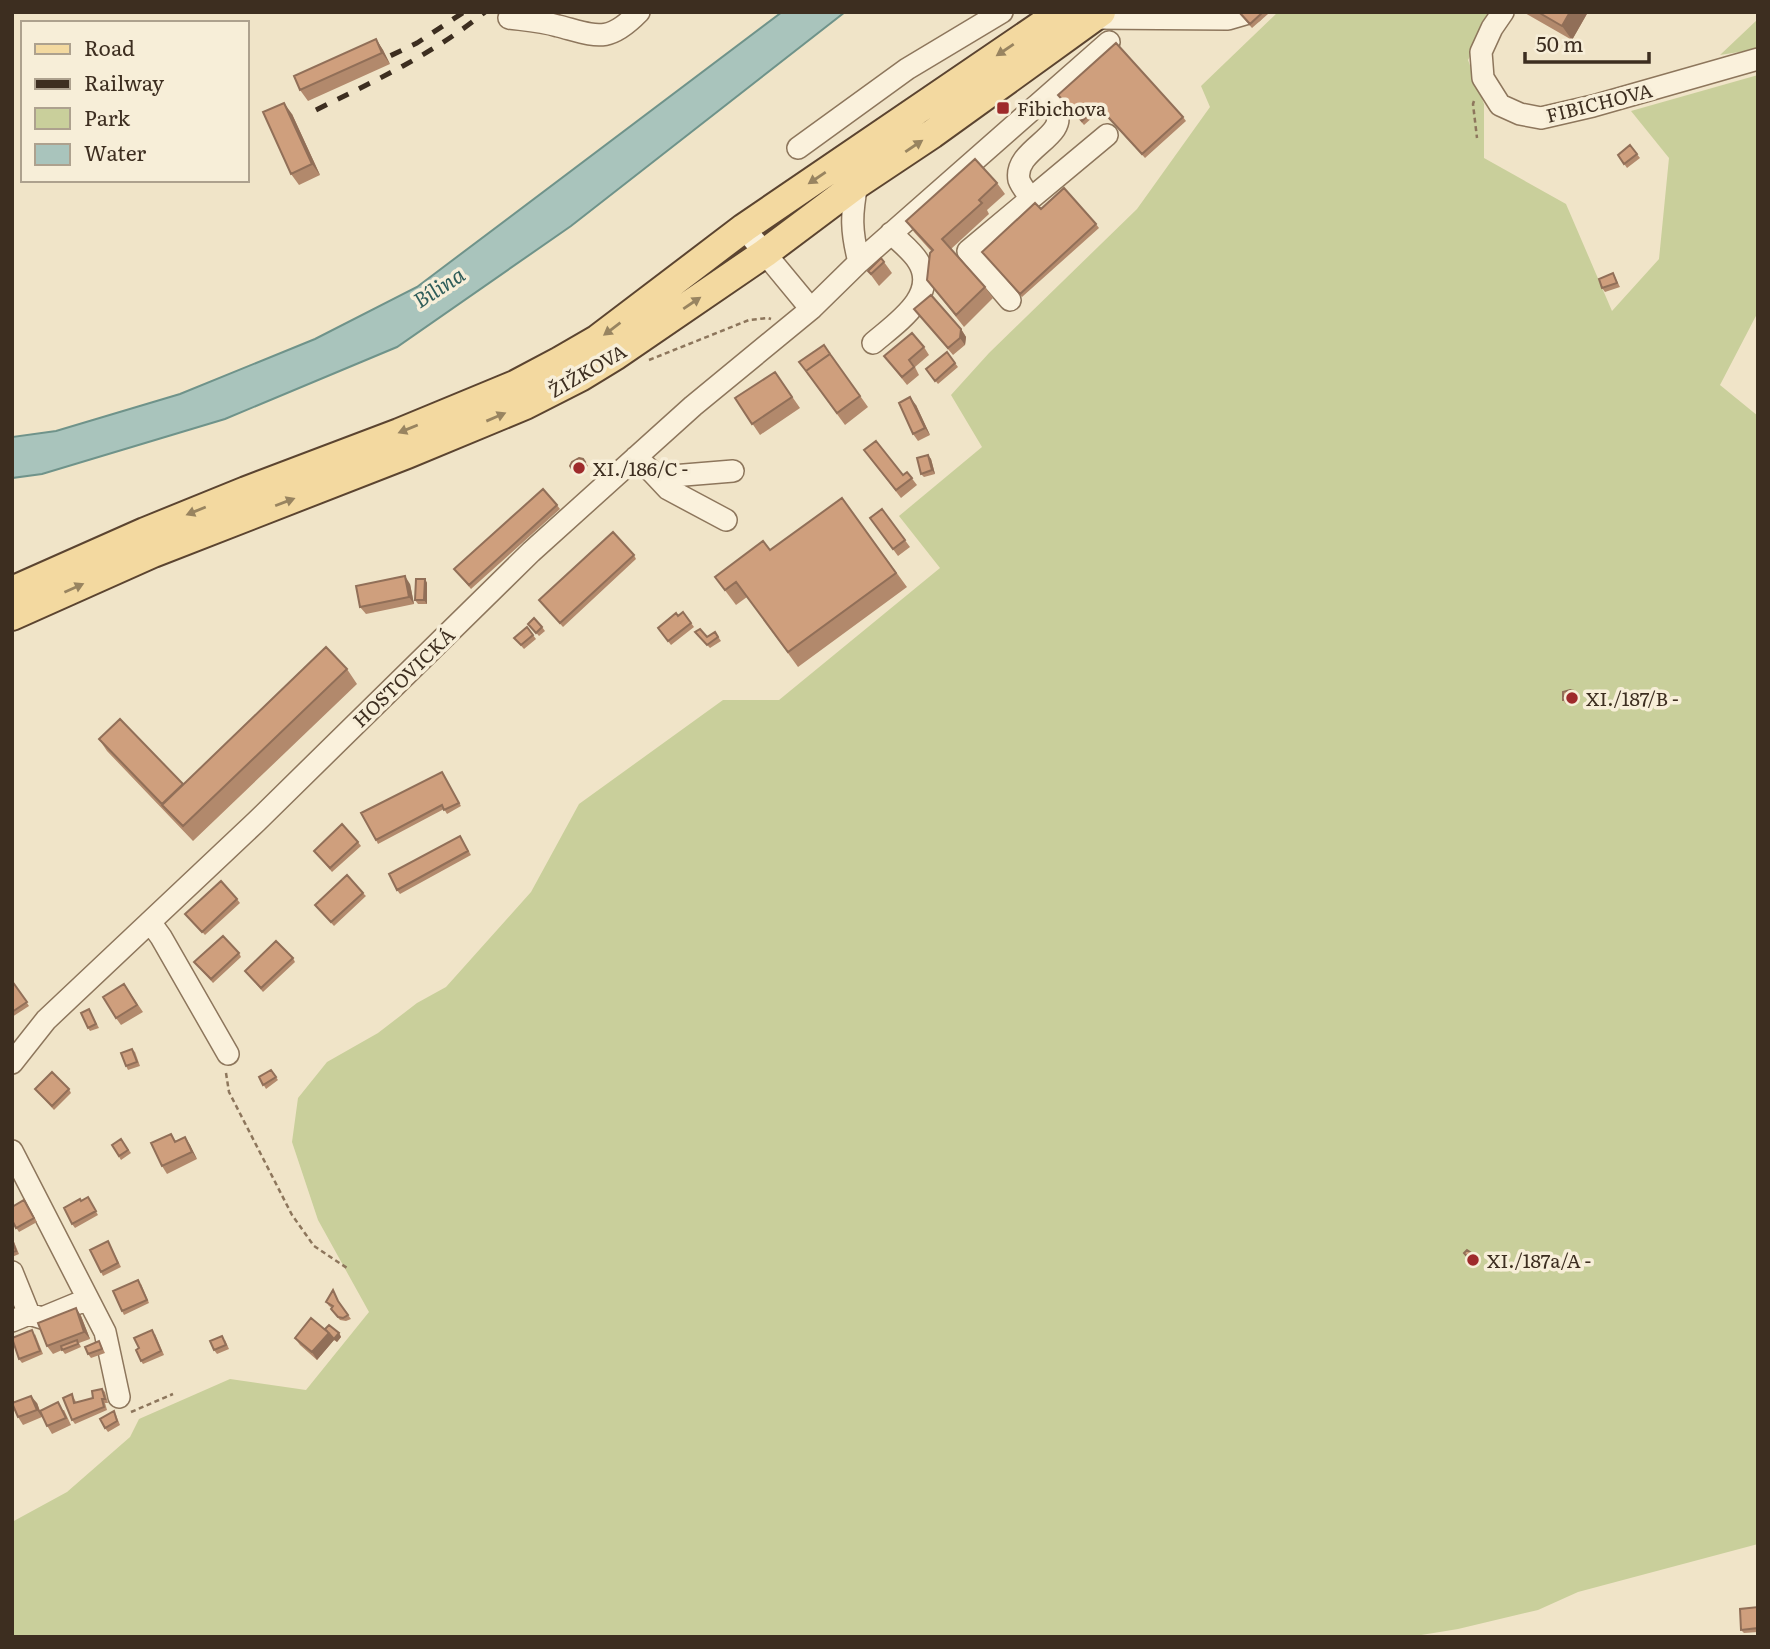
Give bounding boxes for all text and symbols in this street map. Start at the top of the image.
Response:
legend [21,21,248,182]
scale bar [1525,21,1649,65]
text: 50 m [1536,27,1583,58]
text: Road [84,31,135,62]
one-way arrow [996,43,1014,57]
text: Railway [84,66,165,97]
street label: FIBICHOVA [1543,75,1655,129]
place label: Fibichova [1017,94,1107,122]
marker: Fibichova [995,100,1011,116]
text: Park [84,101,130,132]
text: Water [84,136,146,167]
one-way arrow [905,139,923,153]
one-way arrow [807,171,826,184]
water label: Bílina [406,258,470,314]
one-way arrow [683,296,701,310]
one-way arrow [603,321,621,336]
street label: ŽIŽKOVA [543,336,631,404]
one-way arrow [486,412,507,423]
one-way arrow [398,424,419,435]
place label: XI./186/C - [593,454,688,482]
marker: XI./186/C - [571,460,587,476]
one-way arrow [274,496,295,507]
one-way arrow [185,506,206,517]
one-way arrow [64,582,84,594]
street label: HOSTOVICKÁ [346,621,460,733]
place label: XI./187/B - [1586,684,1679,712]
marker: XI./187/B - [1564,690,1580,706]
place label: XI./187a/A - [1487,1246,1591,1274]
marker: XI./187a/A - [1465,1252,1481,1268]

